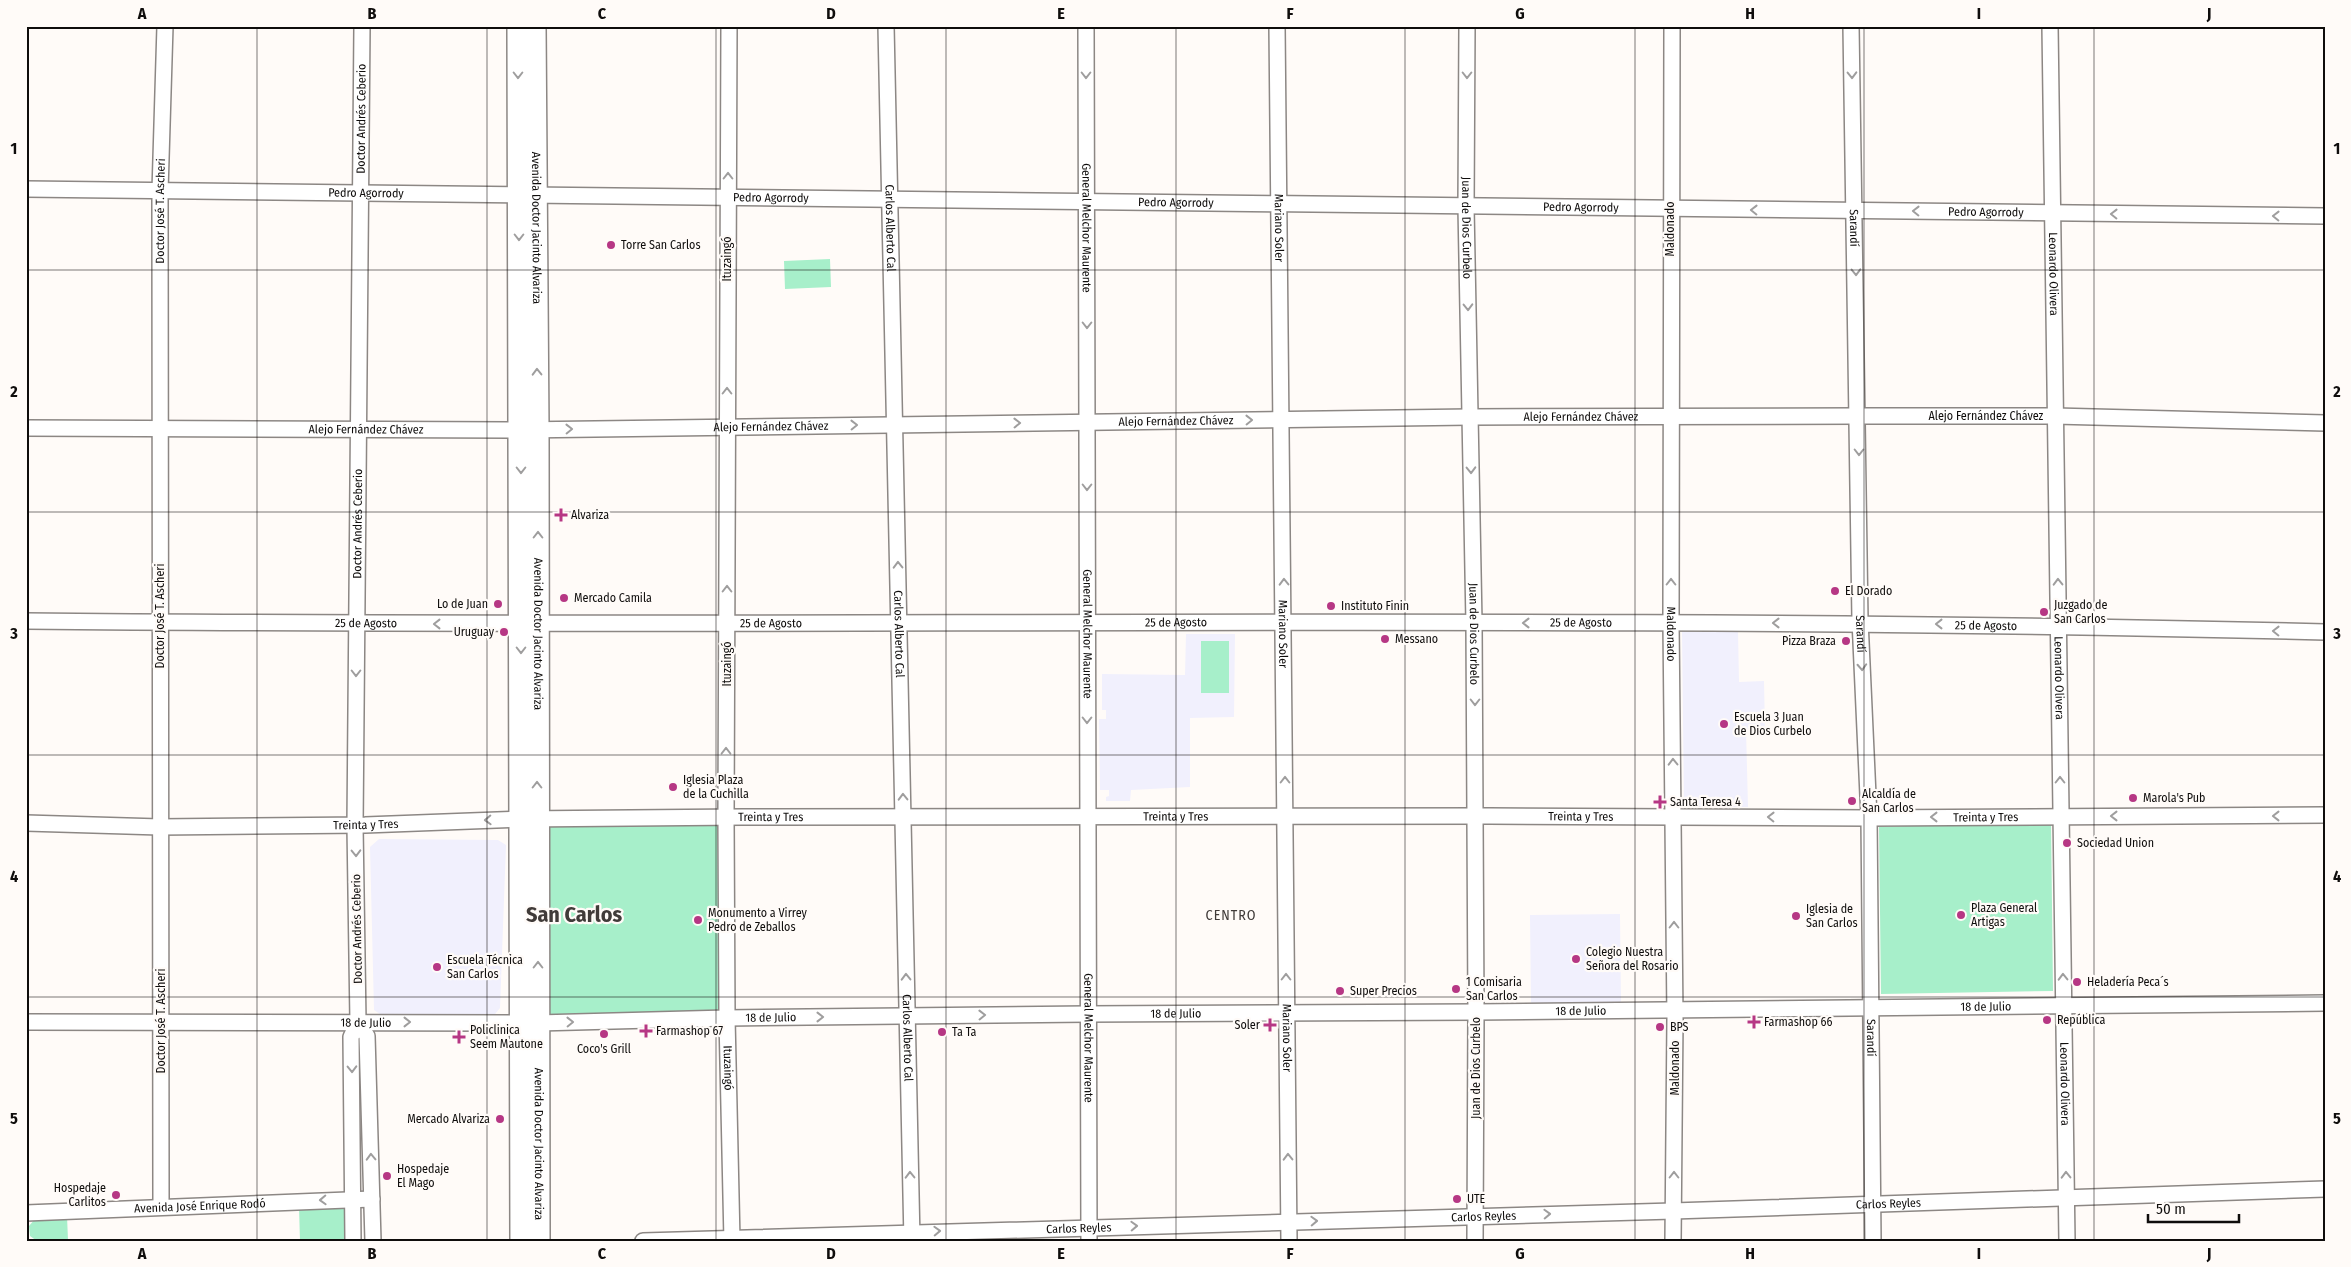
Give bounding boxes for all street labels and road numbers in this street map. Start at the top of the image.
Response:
street label: Doctor Andrés Ceberio [354,64,369,174]
street label: Avenida Doctor Jacinto Alvariza [529,152,544,304]
street label: Doctor José T. Ascheri [153,158,168,264]
street label: General Melchor Maurente [1079,163,1094,293]
street label: Juan de Dios Curbelo [1459,177,1474,279]
street label: Carlos Alberto Cal [882,184,898,272]
street label: Pedro Agorrody [328,186,404,200]
street label: Pedro Agorrody [733,190,809,205]
street label: Mariano Soler [1272,194,1286,263]
street label: Pedro Agorrody [1138,195,1214,210]
street label: Pedro Agorrody [1543,200,1619,215]
street label: Maldonado [1663,201,1677,257]
street label: Pedro Agorrody [1948,205,2024,219]
street label: Sarandí [1847,209,1861,247]
street label: Leonardo Olivera [2046,232,2061,316]
street label: Ituzaingó [720,237,734,281]
street label: Alejo Fernández Chávez [1928,409,2044,423]
street label: Alejo Fernández Chávez [1523,410,1639,424]
street label: Alejo Fernández Chávez [1118,413,1234,429]
street label: Alejo Fernández Chávez [713,419,829,434]
street label: Alejo Fernández Chávez [309,422,424,437]
street label: Doctor Andrés Ceberio [350,469,365,579]
street label: Avenida Doctor Jacinto Alvariza [531,558,545,710]
street label: Doctor José T. Ascheri [153,563,167,669]
street label: General Melchor Maurente [1080,569,1095,699]
street label: Juan de Dios Curbelo [1466,583,1481,685]
street label: Carlos Alberto Cal [891,590,907,678]
street label: Mariano Soler [1276,600,1290,669]
street label: Maldonado [1664,606,1678,662]
street label: 25 de Agosto [1145,615,1207,629]
street label: 25 de Agosto [1550,615,1612,630]
street label: Sarandí [1853,615,1868,653]
street label: 25 de Agosto [335,616,397,630]
street label: 25 de Agosto [740,616,802,630]
street label: 25 de Agosto [1955,618,2017,633]
street label: Leonardo Olivera [2052,636,2067,720]
street label: Ituzaingó [720,642,734,686]
street label: Treinta y Tres [1143,809,1208,823]
street label: Treinta y Tres [1548,809,1613,824]
street label: Treinta y Tres [738,810,803,824]
street label: Treinta y Tres [1953,810,2018,824]
street label: Treinta y Tres [333,817,399,832]
street label: Doctor Andrés Ceberio [349,874,365,984]
street label: Doctor José T. Ascheri [154,968,168,1074]
street label: General Melchor Maurente [1081,973,1096,1103]
street label: Carlos Alberto Cal [900,994,916,1082]
street label: 18 de Julio [1960,999,2011,1014]
street label: Mariano Soler [1280,1004,1294,1073]
street label: 18 de Julio [1555,1004,1606,1018]
street label: 18 de Julio [1150,1006,1201,1021]
street label: 18 de Julio [745,1010,796,1025]
street label: 18 de Julio [341,1016,391,1030]
street label: Juan de Dios Curbelo [1469,1017,1483,1119]
street label: Sarandí [1864,1019,1878,1057]
street label: Maldonado [1668,1040,1682,1096]
street label: Leonardo Olivera [2057,1042,2072,1126]
street label: Ituzaingó [721,1045,736,1091]
street label: Avenida Doctor Jacinto Alvariza [532,1068,546,1220]
street label: Avenida José Enrique Rodó [134,1196,266,1216]
street label: Carlos Reyles [1856,1196,1921,1212]
street label: Carlos Reyles [1451,1209,1516,1224]
street label: Carlos Reyles [1046,1220,1112,1236]

